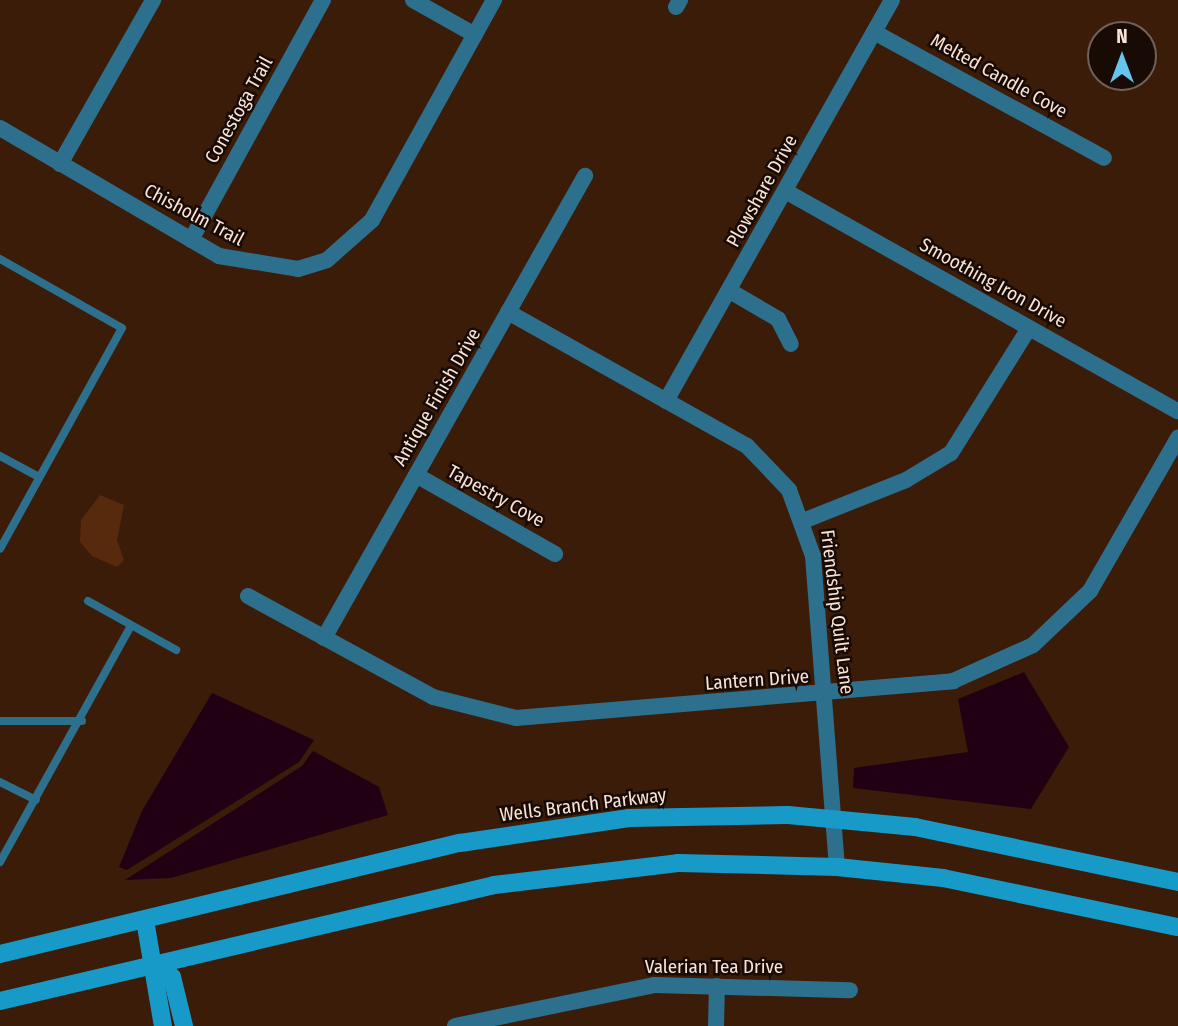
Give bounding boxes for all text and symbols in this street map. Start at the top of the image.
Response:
north arrow [1087,21,1157,91]
text: N [1116,25,1128,48]
street label: Melted Candle Cove [927,29,1071,123]
street label: Conestoga Trail [200,53,278,167]
street label: Plowshare Drive [722,131,802,251]
street label: Chisholm Trail [140,179,248,251]
street label: Smoothing Iron Drive [916,233,1070,333]
street label: Antique Finish Drive [388,324,486,470]
street label: Tapestry Cove [443,460,549,532]
street label: Friendship Quilt Lane [816,528,858,696]
street label: Lantern Drive [704,665,810,695]
street label: Wells Branch Parkway [498,783,668,827]
street label: Valerian Tea Drive [645,956,783,978]

